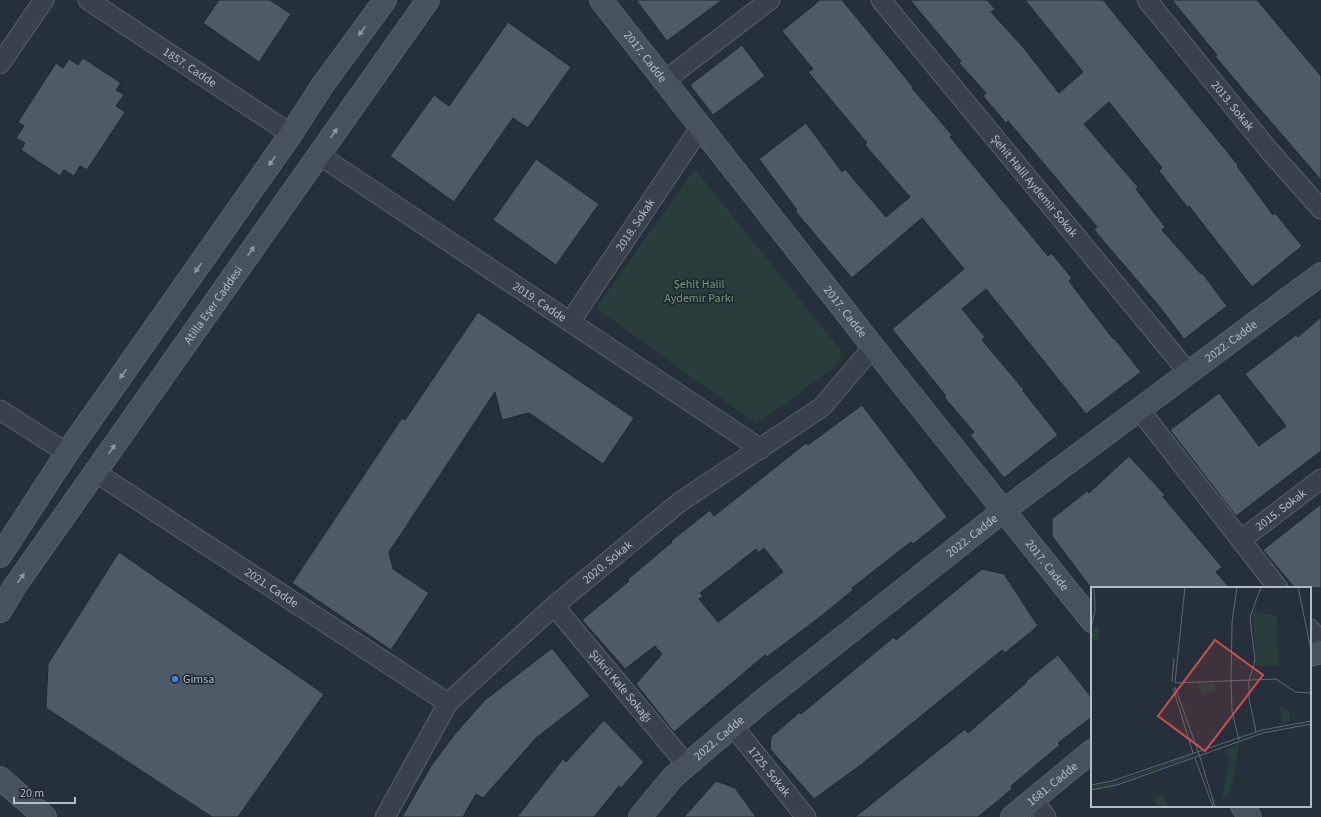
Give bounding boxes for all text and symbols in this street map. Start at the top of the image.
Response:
one-way arrow [358,26,367,37]
street label: 2017. Cadde [619,28,671,86]
street label: 1857. Cadde [159,44,220,92]
street label: 2013. Sokak [1207,77,1258,135]
one-way arrow [330,128,338,138]
street label: Şehit Halil Aydemir Sokak [987,131,1082,241]
one-way arrow [268,156,276,167]
street label: 2018. Sokak [612,195,659,255]
one-way arrow [247,246,255,256]
one-way arrow [194,262,202,273]
street label: Atilla Eşer Caddesi [180,263,247,348]
park label: Şehit Halil Aydemir Parkı [664,276,734,307]
street label: 2019. Cadde [509,278,570,326]
street label: 2017. Cadde [819,282,871,341]
street label: 2022. Cadde [1201,316,1261,367]
one-way arrow [119,369,127,379]
one-way arrow [108,443,116,454]
street label: 2015. Sokak [1252,485,1310,535]
street label: 2022. Cadde [943,510,1002,562]
street label: 2017. Cadde [1021,536,1073,595]
street label: 2020. Sokak [579,537,636,588]
street label: 2021. Cadde [241,564,302,612]
one-way arrow [17,573,25,583]
inset map [1091,587,1311,807]
street label: Şükrü Kale Sokağı [585,646,656,726]
place label: Gimsa [183,671,214,688]
marker: Gimsa [170,674,180,684]
street label: 2022. Cadde [690,712,748,765]
street label: 1725. Sokak [743,743,794,800]
street label: 1681. Cadde [1023,758,1082,810]
scale bar [14,779,75,805]
text: 20 m [20,785,44,802]

